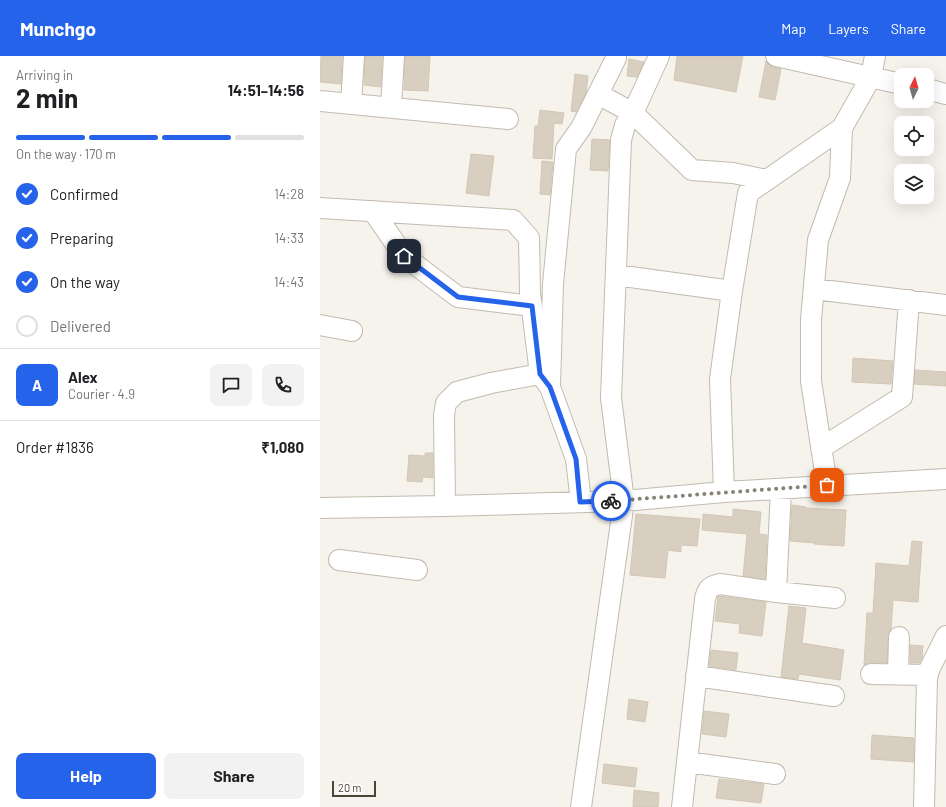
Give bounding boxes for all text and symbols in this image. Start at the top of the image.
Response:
text: Munchgo [20,17,96,40]
text: Map [781,20,806,37]
text: Layers [828,20,869,37]
text: Share [891,20,926,37]
text: Arriving in [16,67,73,83]
north arrow [894,68,934,108]
map controls [894,68,934,204]
text: 14:51–14:56 [228,81,304,99]
text: 2 min [16,82,78,113]
button: locate [894,116,934,156]
text: On the way · 170 m [16,146,116,162]
button: layers [894,164,934,204]
icon: check [16,183,38,205]
text: Confirmed [50,185,118,203]
text: 14:28 [274,186,304,202]
icon: check [16,227,38,249]
text: Preparing [50,229,114,247]
text: 14:33 [274,230,304,246]
pin [387,239,421,273]
icon: home [393,245,415,267]
icon: check [16,271,38,293]
text: On the way [50,273,120,291]
text: 14:43 [274,274,304,290]
text: Delivered [50,317,111,335]
button: chat [210,364,252,406]
button: phone [262,364,304,406]
text: Alex [68,368,98,386]
text: A [32,376,42,394]
text: Courier · 4.9 [68,386,135,402]
text: Order #1836 [16,438,94,456]
text: ₹1,080 [261,438,304,456]
pin [810,468,844,502]
icon: bag [816,474,838,496]
courier [591,481,631,521]
icon: bike [600,490,622,512]
button: Help [16,753,156,799]
button: Share [164,753,304,799]
scale bar [332,779,376,798]
text: 20 m [338,781,361,794]

